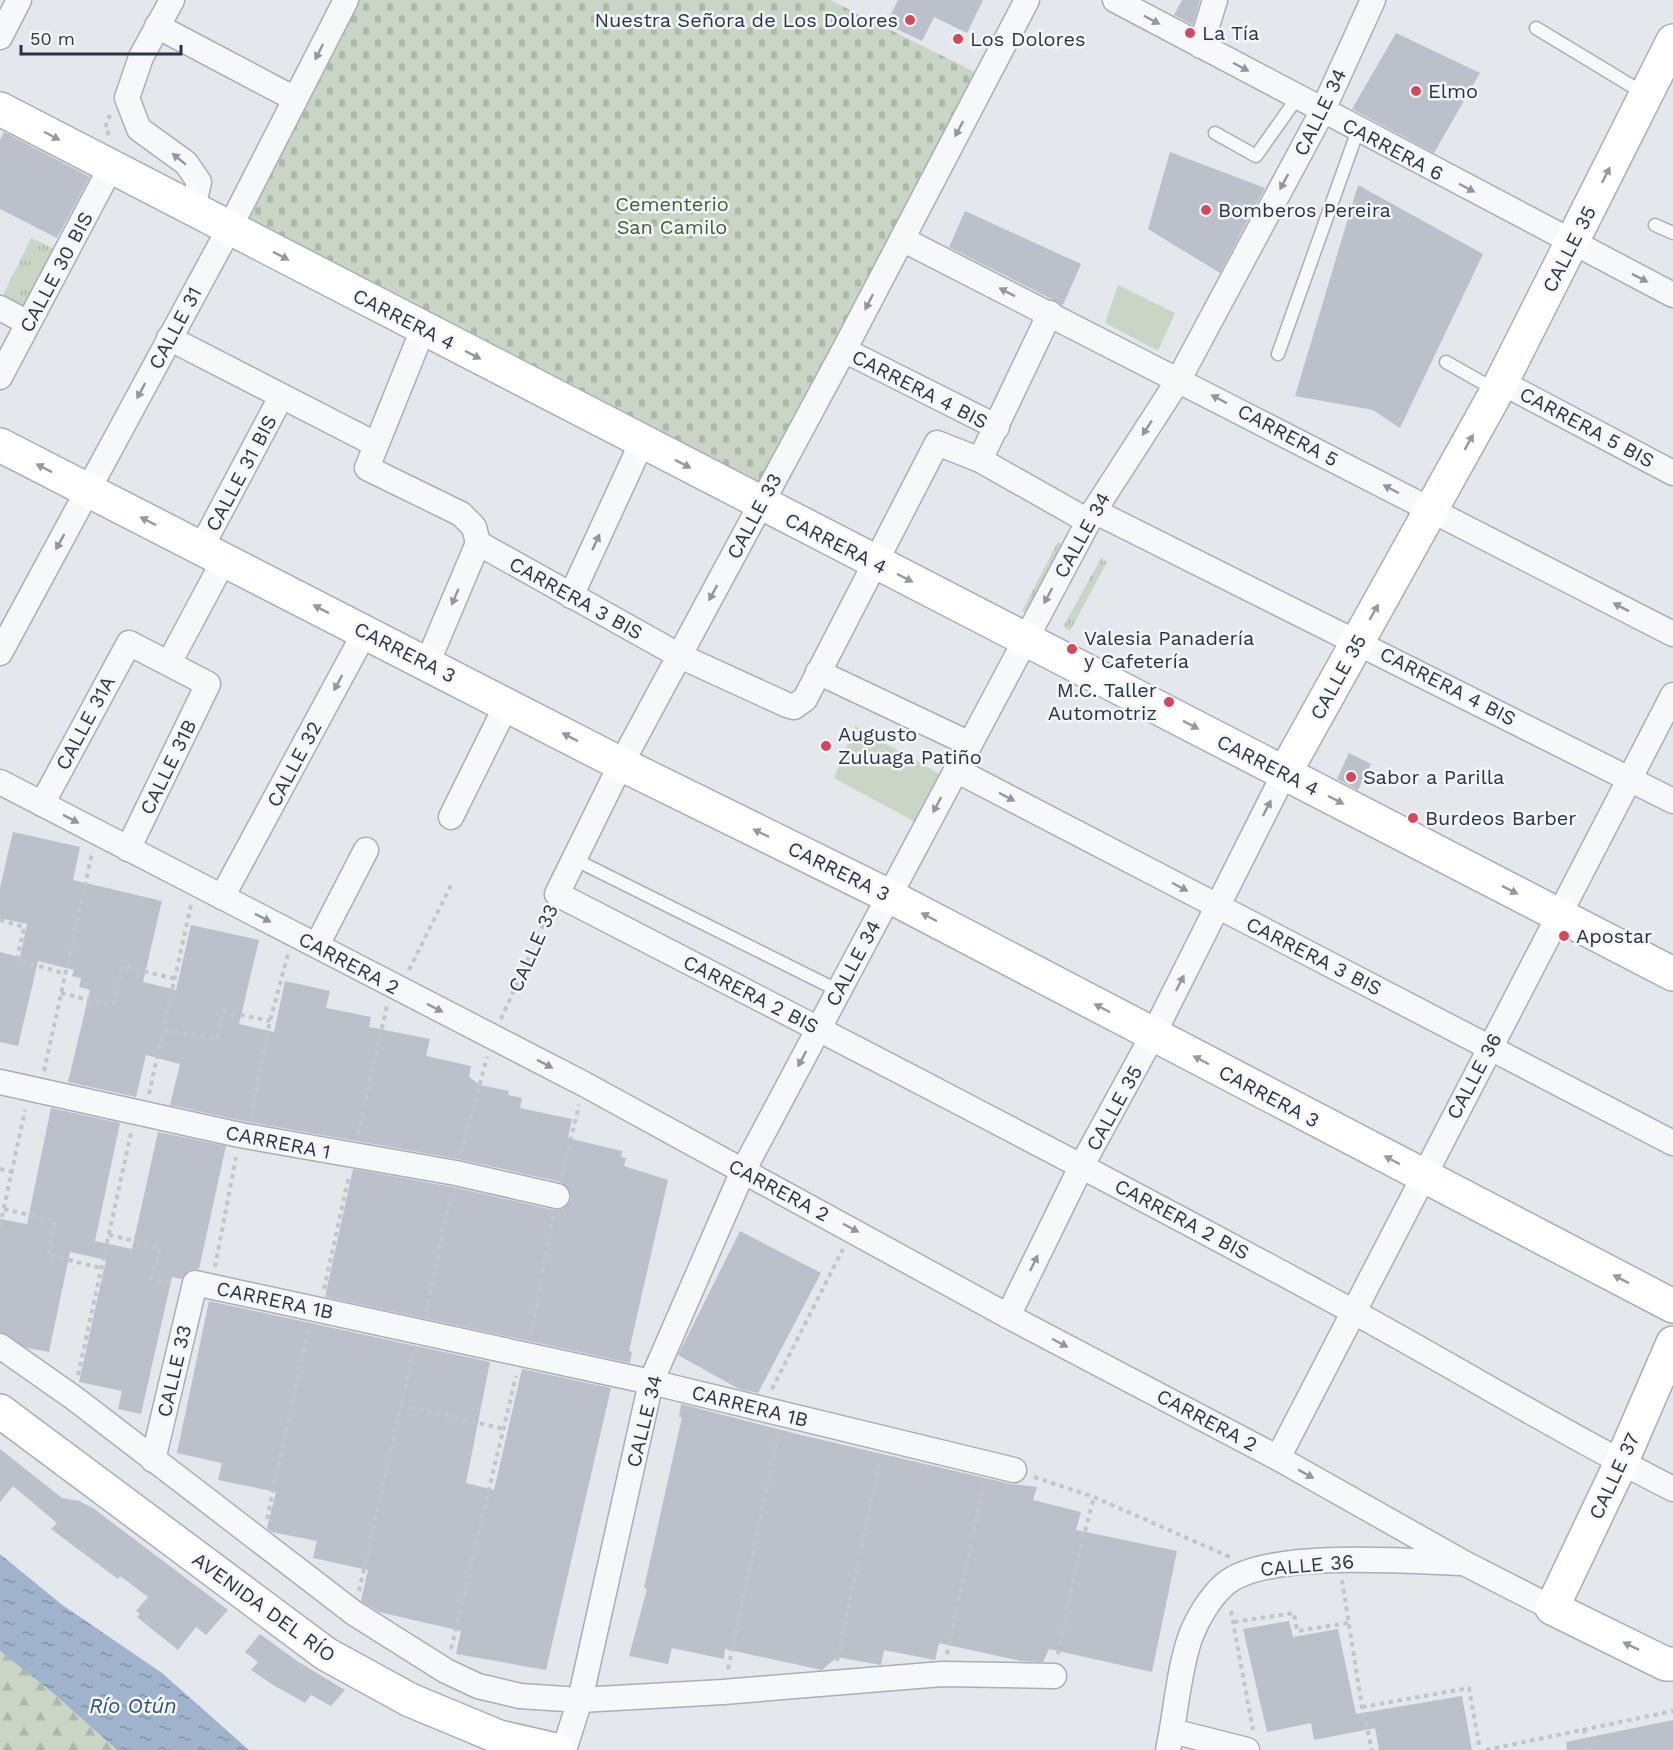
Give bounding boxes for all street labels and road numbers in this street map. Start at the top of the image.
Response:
street label: CALLE 34 [1289,64,1351,160]
street label: CARRERA 6 [1338,112,1448,186]
street label: CALLE 35 [1537,202,1601,296]
street label: CALLE 30 BIS [14,208,98,336]
street label: CALLE 31 [143,283,207,373]
street label: CARRERA 4 [349,283,459,355]
street label: CARRERA 4 BIS [848,344,992,434]
street label: CARRERA 5 BIS [1516,381,1658,473]
street label: CARRERA 5 [1234,398,1342,472]
street label: CALLE 31 BIS [200,411,282,535]
street label: CALLE 33 [721,469,787,563]
street label: CALLE 34 [1049,488,1115,582]
street label: CARRERA 4 [781,507,891,579]
street label: CARRERA 3 BIS [505,551,647,645]
street label: CARRERA 3 [350,616,460,688]
street label: CALLE 35 [1305,630,1371,724]
street label: CARRERA 4 BIS [1376,641,1520,731]
street label: CALLE 31A [50,672,120,774]
street label: CALLE 31B [135,715,201,819]
street label: CALLE 32 [261,717,327,811]
street label: CARRERA 4 [1213,729,1323,801]
street label: CARRERA 3 [784,836,894,906]
street label: CALLE 33 [503,900,563,996]
street label: CARRERA 3 BIS [1242,911,1386,1001]
street label: CALLE 34 [820,916,886,1010]
street label: CARRERA 2 [295,926,403,1000]
street label: CARRERA 2 BIS [679,949,823,1039]
street label: CALLE 36 [1441,1029,1507,1123]
street label: CARRERA 3 [1215,1059,1323,1133]
street label: CALLE 35 [1081,1061,1147,1155]
street label: CARRERA 1 [224,1120,332,1164]
street label: CARRERA 2 [725,1153,833,1227]
street label: CARRERA 2 BIS [1111,1173,1253,1265]
street label: CARRERA 1B [214,1276,336,1324]
street label: CALLE 33 [152,1323,196,1419]
street label: CALLE 34 [621,1372,667,1470]
street label: CARRERA 1B [689,1380,811,1432]
street label: CARRERA 2 [1153,1383,1261,1457]
street label: CALLE 37 [1584,1429,1644,1523]
street label: AVENIDA DEL RÍO [188,1547,340,1667]
street label: CALLE 36 [1259,1549,1355,1581]

